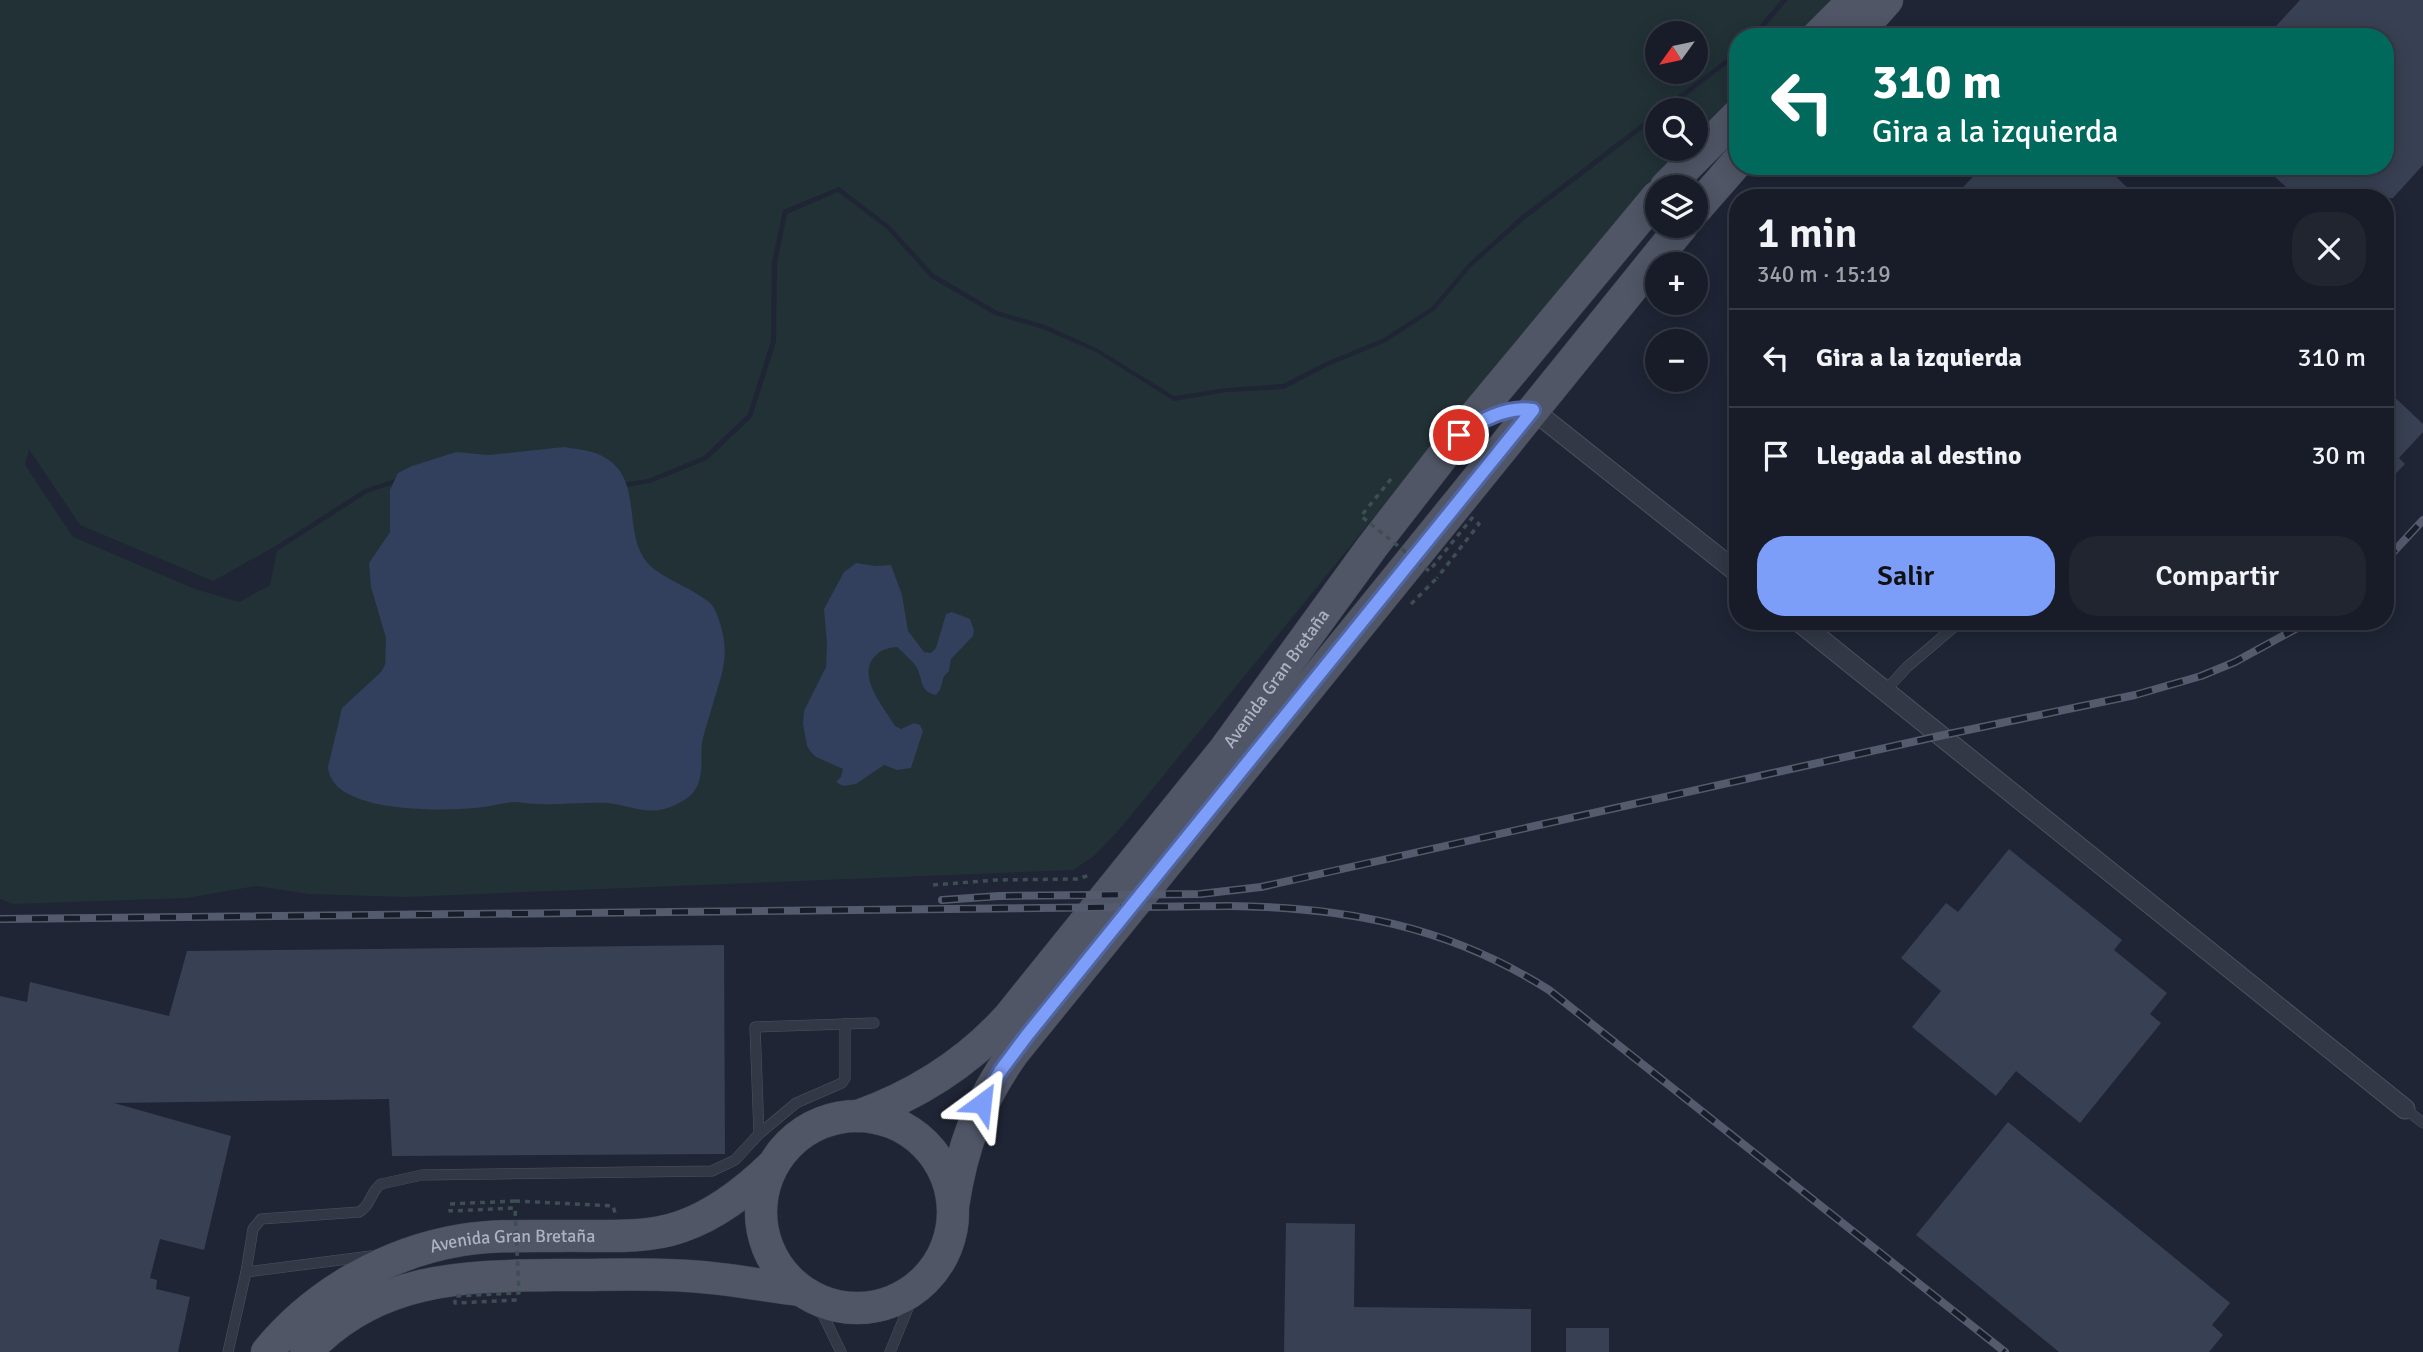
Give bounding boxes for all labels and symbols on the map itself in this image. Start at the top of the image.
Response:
north arrow [1645,21,1708,84]
pin [1429,405,1489,465]
street label: Avenida Gran Bretaña [1219,605,1334,752]
position arrow [945,1066,1019,1140]
street label: Avenida Gran Bretaña [427,1225,596,1258]

